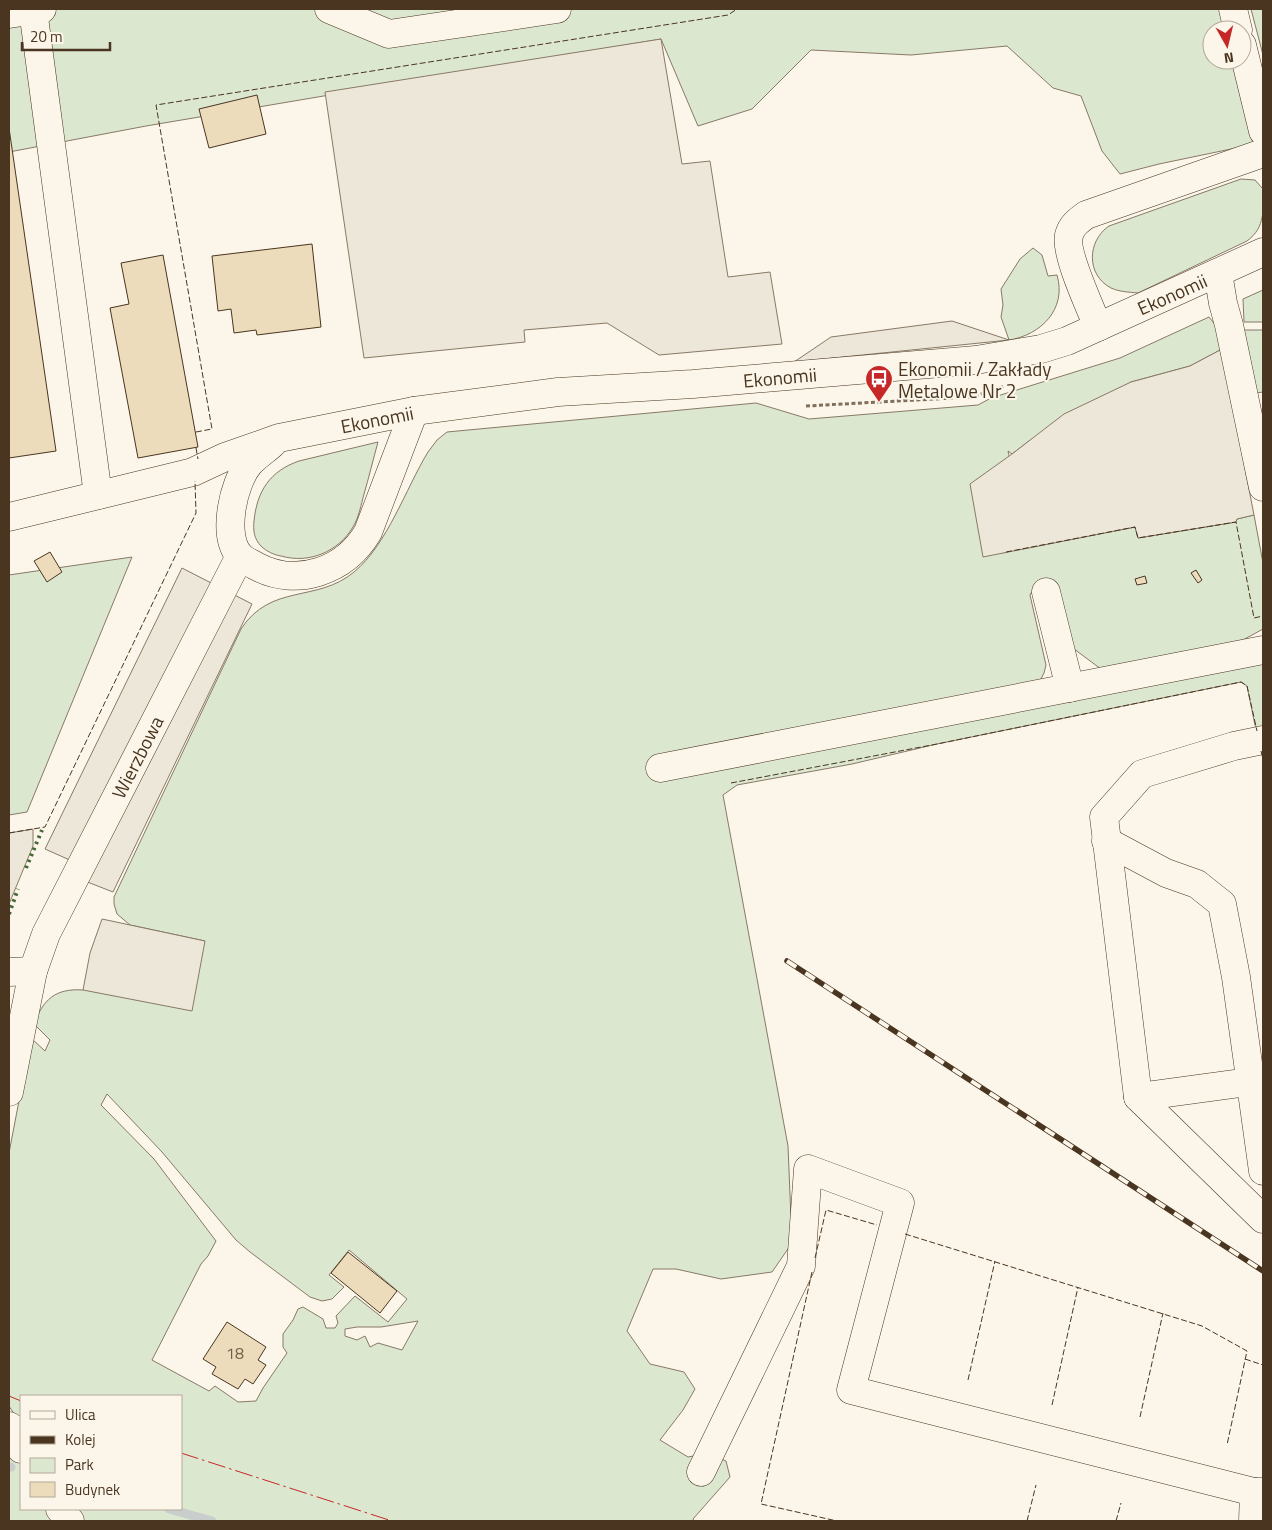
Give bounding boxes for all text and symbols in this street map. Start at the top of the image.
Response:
scale bar [22,20,110,52]
north arrow [1202,20,1252,70]
text: 20 m [30,25,63,48]
text: N [1223,47,1235,69]
street label: Ekonomii [1132,266,1212,322]
place label: Ekonomii / Zakłady Metalowe Nr 2 [898,354,1051,405]
street label: Ekonomii [742,359,818,395]
bus stop icon: Ekonomii / Zakłady Metalowe Nr 2 [864,364,894,403]
street label: Ekonomii [338,398,416,440]
street label: Wierzbowa [104,710,170,804]
house number: 18 [226,1341,244,1365]
legend [20,1395,182,1510]
text: Ulica [65,1403,96,1426]
text: Kolej [65,1428,96,1451]
text: Park [65,1453,94,1476]
text: Budynek [65,1478,120,1501]

